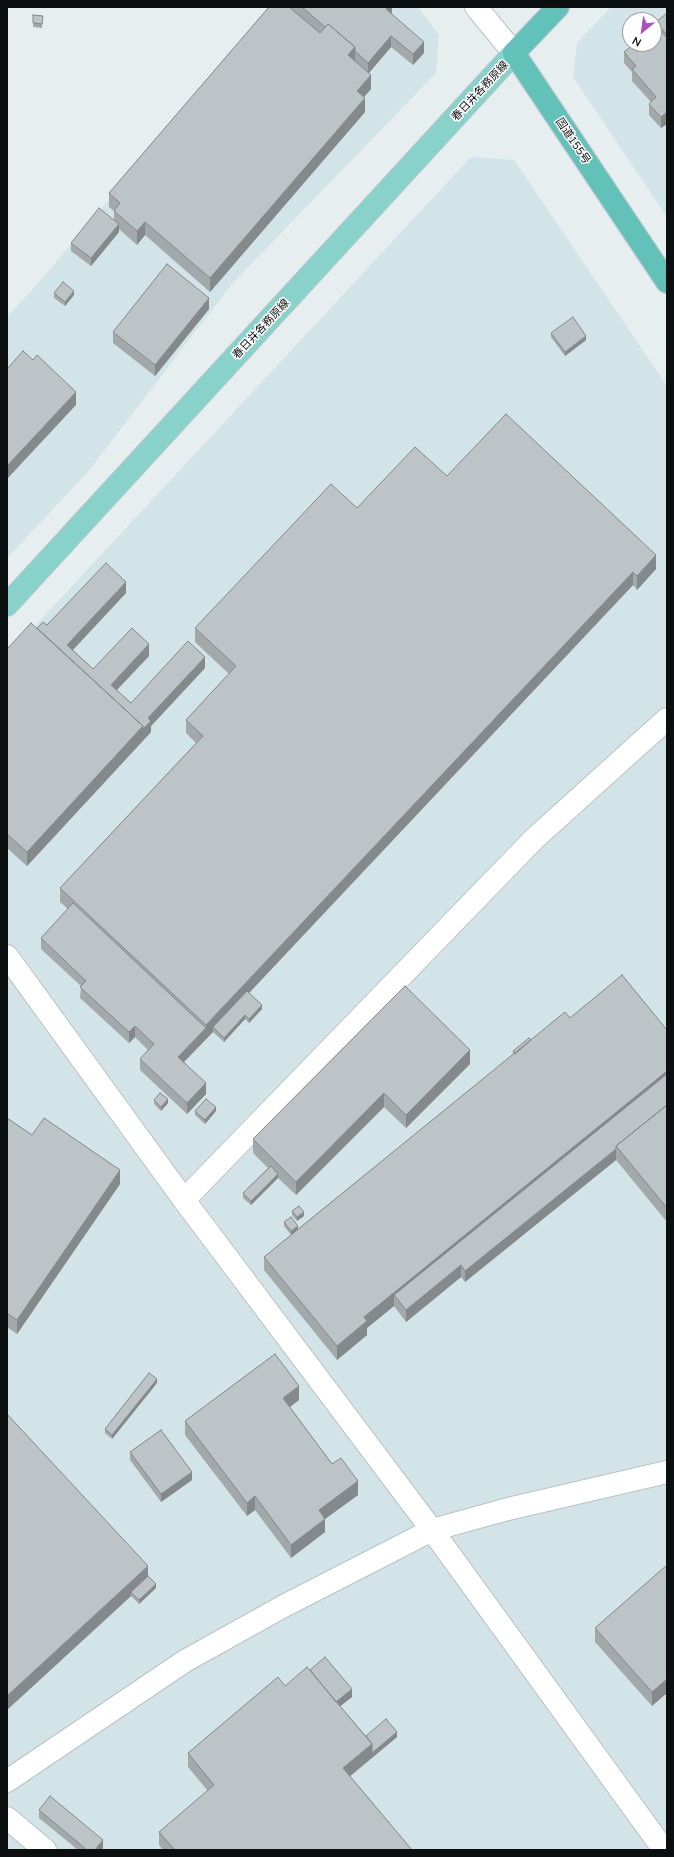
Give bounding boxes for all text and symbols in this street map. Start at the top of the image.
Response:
north arrow [622,12,662,52]
text: N [630,33,644,50]
street label: 春日井各務原線 [449,58,511,124]
street label: 国道155号 [553,115,593,167]
street label: 春日井各務原線 [230,296,292,362]

